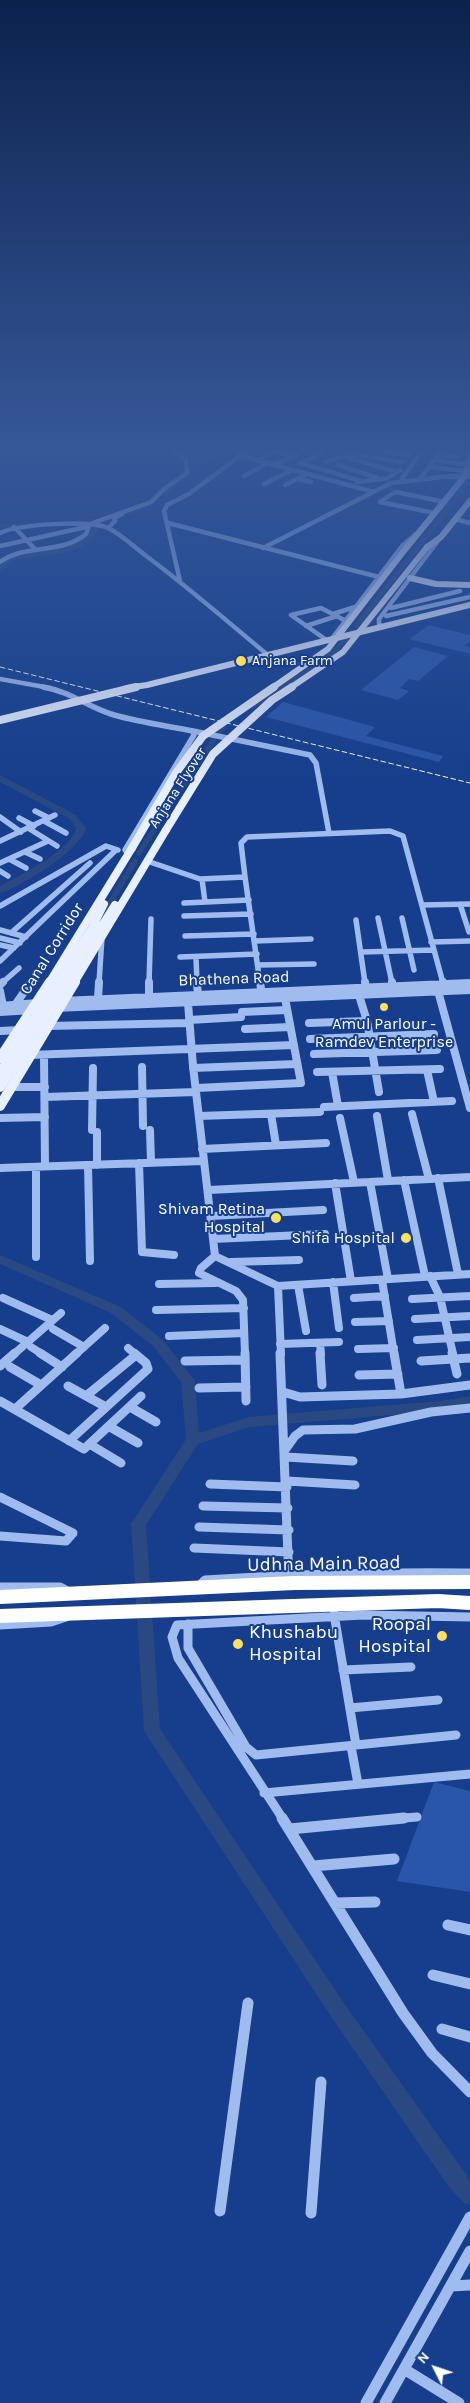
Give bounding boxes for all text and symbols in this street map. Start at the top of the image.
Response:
place label: Anjana Farm [252,653,333,669]
marker: Anjana Farm [234,654,248,668]
street label: Anjana Flyover [146,745,210,831]
street label: Canal Corridor [16,900,88,998]
street label: Bhathena Road [178,967,290,991]
marker: Amul Parlour - Ramdev Enterprise [378,1001,390,1013]
place label: Amul Parlour - Ramdev Enterprise [315,1014,453,1052]
place label: Shivam Retina Hospital [158,1199,265,1237]
marker: Shivam Retina Hospital [269,1211,283,1225]
place label: Shifa Hospital [292,1228,395,1248]
marker: Shifa Hospital [399,1231,413,1245]
street label: Udhna Main Road [247,1551,401,1577]
place label: Roopal Hospital [358,1614,431,1658]
place label: Khushabu Hospital [249,1622,338,1666]
marker: Roopal Hospital [435,1629,449,1643]
marker: Khushabu Hospital [231,1637,245,1651]
north arrow [410,2343,460,2393]
text: N [414,2348,433,2367]

